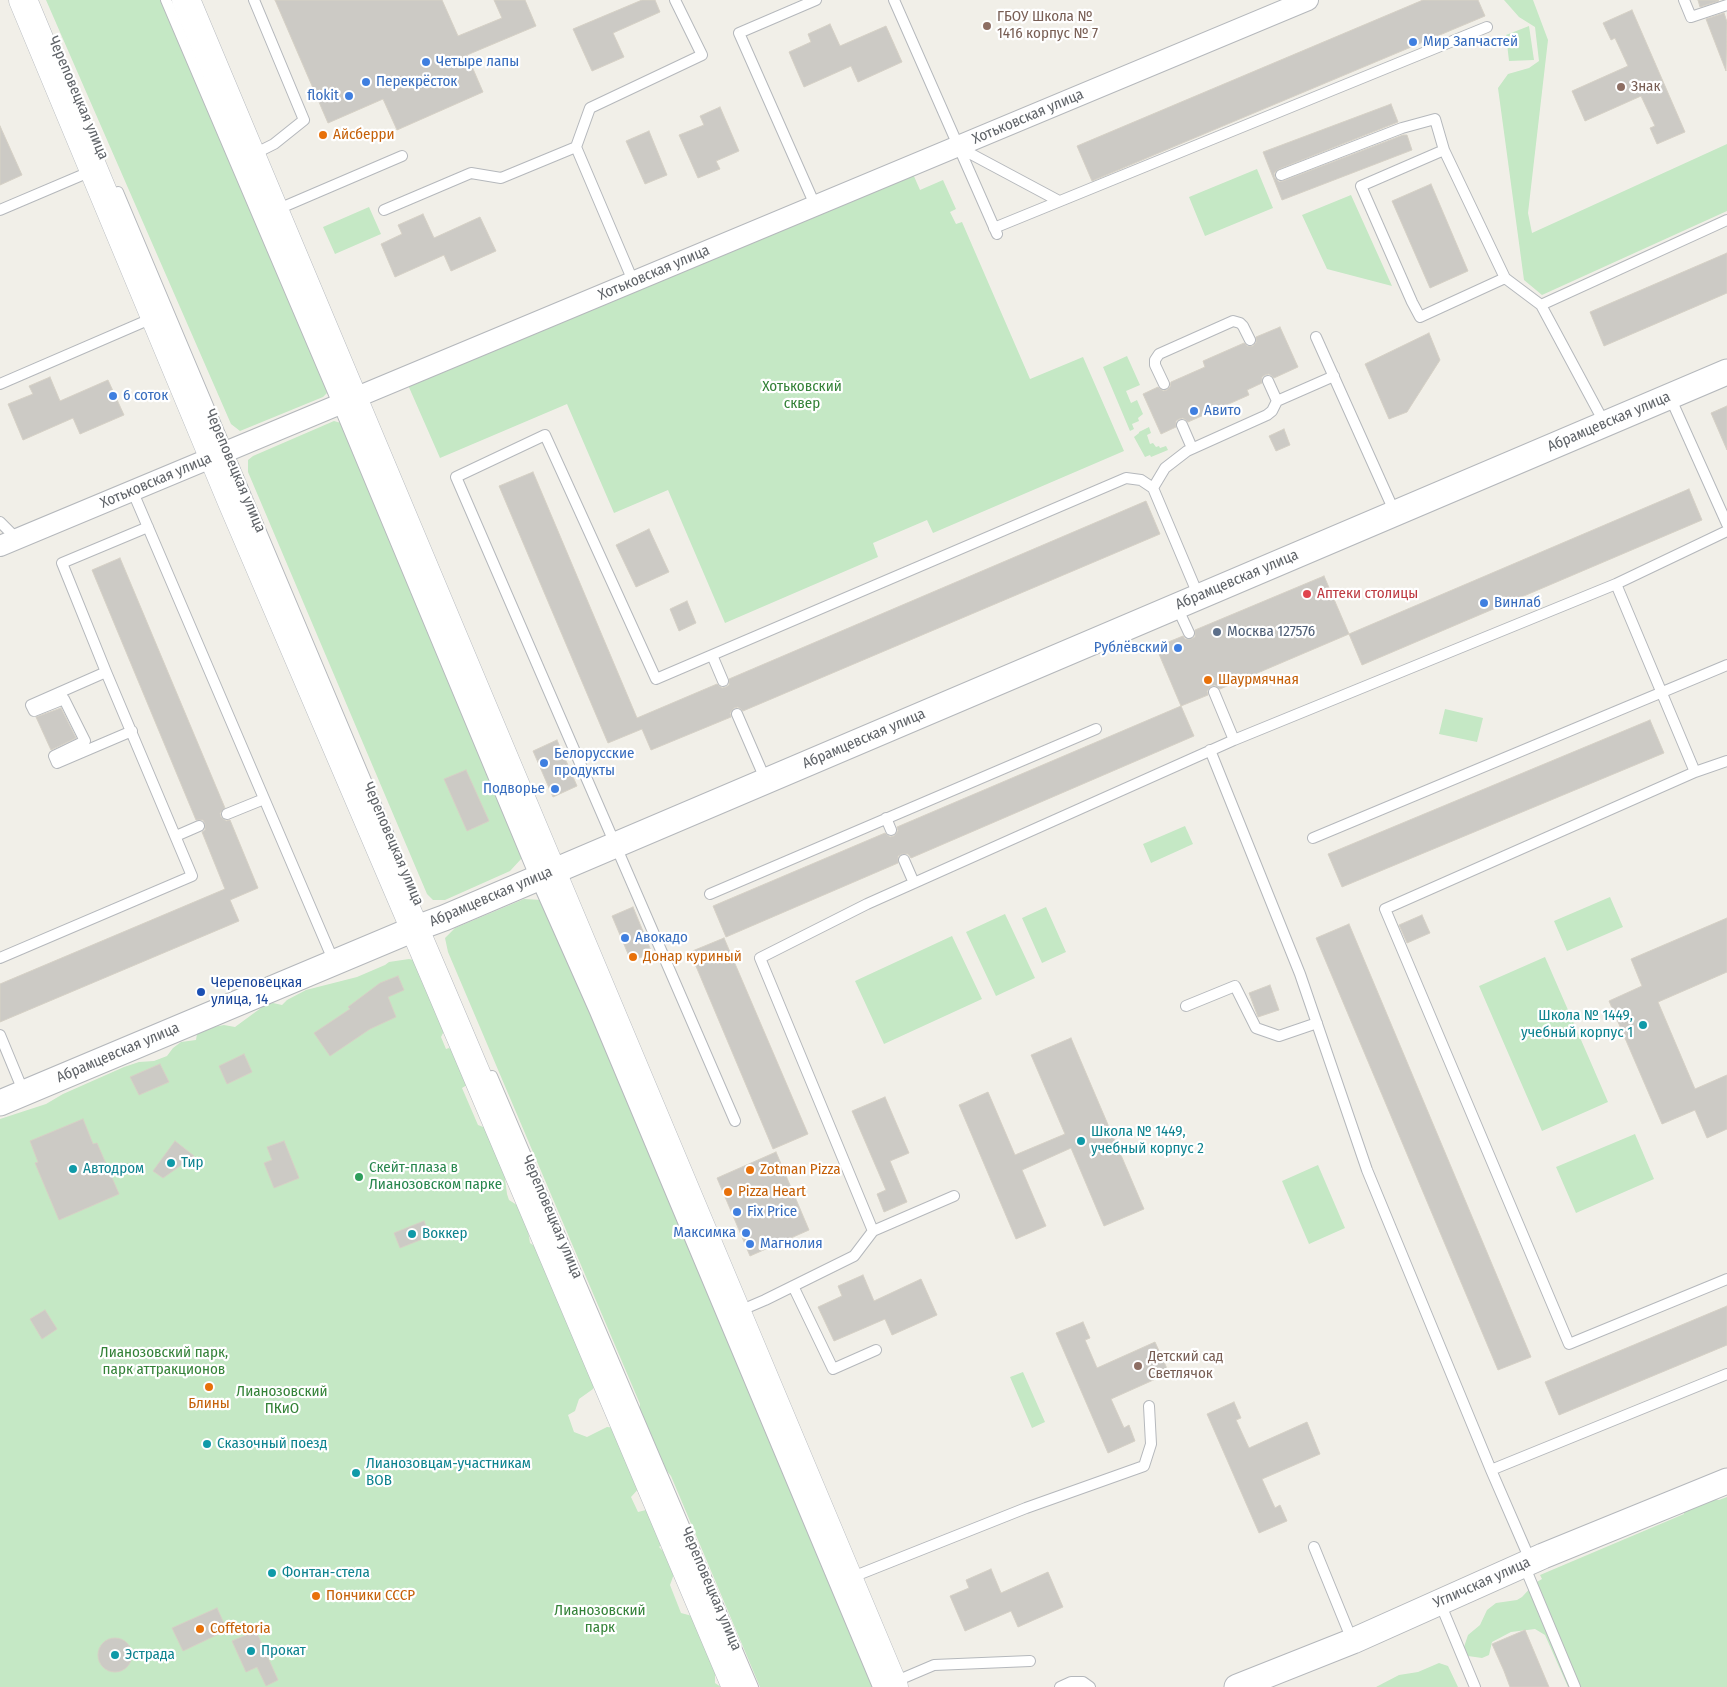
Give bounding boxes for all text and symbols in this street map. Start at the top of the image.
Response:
place label: ГБОУ Школа № 1416 корпус № 7 [997,8,1098,43]
marker: ГБОУ Школа № 1416 корпус № 7 [981,20,993,32]
place label: Мир Запчастей [1423,33,1518,51]
street label: Череповецкая улица [44,34,112,162]
marker: Мир Запчастей [1407,36,1419,48]
place label: Четыре лапы [436,53,519,71]
marker: Четыре лапы [420,56,432,68]
place label: Перекрёсток [376,73,457,91]
marker: Перекрёсток [360,76,372,88]
place label: Знак [1631,78,1661,96]
marker: Знак [1615,81,1627,93]
street label: Хотьковская улица [970,85,1086,149]
place label: flokit [307,87,339,105]
marker: flokit [343,90,355,102]
place label: Айсберри [333,126,394,144]
marker: Айсберри [317,129,329,141]
street label: Хотьковская улица [596,241,712,305]
park label: Хотьковский сквер [762,378,842,413]
place label: 6 соток [123,387,168,405]
street label: Абрамцевская улица [1545,388,1673,456]
marker: 6 соток [107,390,119,402]
place label: Авито [1204,402,1241,420]
marker: Авито [1188,405,1200,417]
street label: Череповецкая улица [201,407,269,535]
street label: Хотьковская улица [98,449,214,513]
street label: Абрамцевская улица [1173,546,1301,614]
place label: Аптеки столицы [1317,585,1418,603]
marker: Аптеки столицы [1301,588,1313,600]
place label: Винлаб [1494,594,1541,612]
marker: Винлаб [1478,597,1490,609]
place label: Москва 127576 [1227,623,1315,641]
marker: Москва 127576 [1211,626,1223,638]
place label: Рублёвский [1094,639,1168,657]
marker: Рублёвский [1172,642,1184,654]
place label: Шаурмячная [1218,671,1299,689]
marker: Шаурмячная [1202,674,1214,686]
street label: Абрамцевская улица [800,705,928,773]
place label: Белорусские продукты [554,745,634,780]
marker: Белорусские продукты [538,757,550,769]
street label: Череповецкая улица [359,780,427,908]
place label: Подворье [483,780,545,798]
marker: Подворье [549,783,561,795]
street label: Абрамцевская улица [427,863,555,931]
place label: Авокадо [635,929,688,947]
marker: Авокадо [619,932,631,944]
place label: Донар куриный [643,948,742,966]
marker: Донар куриный [627,951,639,963]
place label: Череповецкая улица, 14 [211,974,302,1009]
marker: Череповецкая улица, 14 [195,986,207,998]
place label: Школа № 1449, учебный корпус 1 [1521,1007,1633,1042]
street label: Абрамцевская улица [54,1019,182,1087]
marker: Школа № 1449, учебный корпус 1 [1637,1019,1649,1031]
place label: Школа № 1449, учебный корпус 2 [1091,1123,1204,1158]
marker: Школа № 1449, учебный корпус 2 [1075,1135,1087,1147]
street label: Череповецкая улица [518,1153,586,1281]
place label: Тир [181,1154,204,1172]
marker: Тир [165,1157,177,1169]
place label: Скейт-плаза в Лианозовском парке [369,1159,502,1194]
place label: Автодром [83,1160,144,1178]
place label: Zotman Pizza [760,1161,841,1179]
marker: Автодром [67,1163,79,1175]
marker: Zotman Pizza [744,1164,756,1176]
marker: Скейт-плаза в Лианозовском парке [353,1171,365,1183]
place label: Pizza Heart [738,1183,806,1201]
marker: Pizza Heart [722,1186,734,1198]
place label: Fix Price [747,1203,797,1221]
marker: Fix Price [731,1206,743,1218]
place label: Максимка [673,1224,736,1242]
place label: Воккер [422,1225,467,1243]
marker: Максимка [740,1227,752,1239]
marker: Воккер [406,1228,418,1240]
place label: Магнолия [760,1235,823,1253]
marker: Магнолия [744,1238,756,1250]
park label: Лианозовский парк, парк аттракционов [100,1344,228,1379]
place label: Детский сад Светлячок [1148,1348,1223,1383]
marker: Детский сад Светлячок [1132,1360,1144,1372]
marker: Блины [203,1381,215,1393]
park label: Лианозовский ПКиО [236,1383,328,1418]
place label: Блины [188,1395,230,1413]
place label: Cказочный поезд [217,1435,327,1453]
marker: Cказочный поезд [201,1438,213,1450]
place label: Лианозовцам-участникам ВОВ [366,1455,531,1490]
marker: Лианозовцам-участникам ВОВ [350,1467,362,1479]
street label: Череповецкая улица [677,1525,745,1653]
street label: Угличская улица [1431,1554,1533,1612]
place label: Фонтан-стела [282,1564,370,1582]
marker: Фонтан-стела [266,1567,278,1579]
place label: Пончики СССР [326,1587,415,1605]
marker: Пончики СССР [310,1590,322,1602]
park label: Лианозовский парк [554,1602,646,1637]
place label: Coffetoria [210,1620,271,1638]
marker: Coffetoria [194,1623,206,1635]
place label: Прокат [261,1642,306,1660]
marker: Прокат [245,1645,257,1657]
place label: Эстрада [125,1646,175,1664]
marker: Эстрада [109,1649,121,1661]

